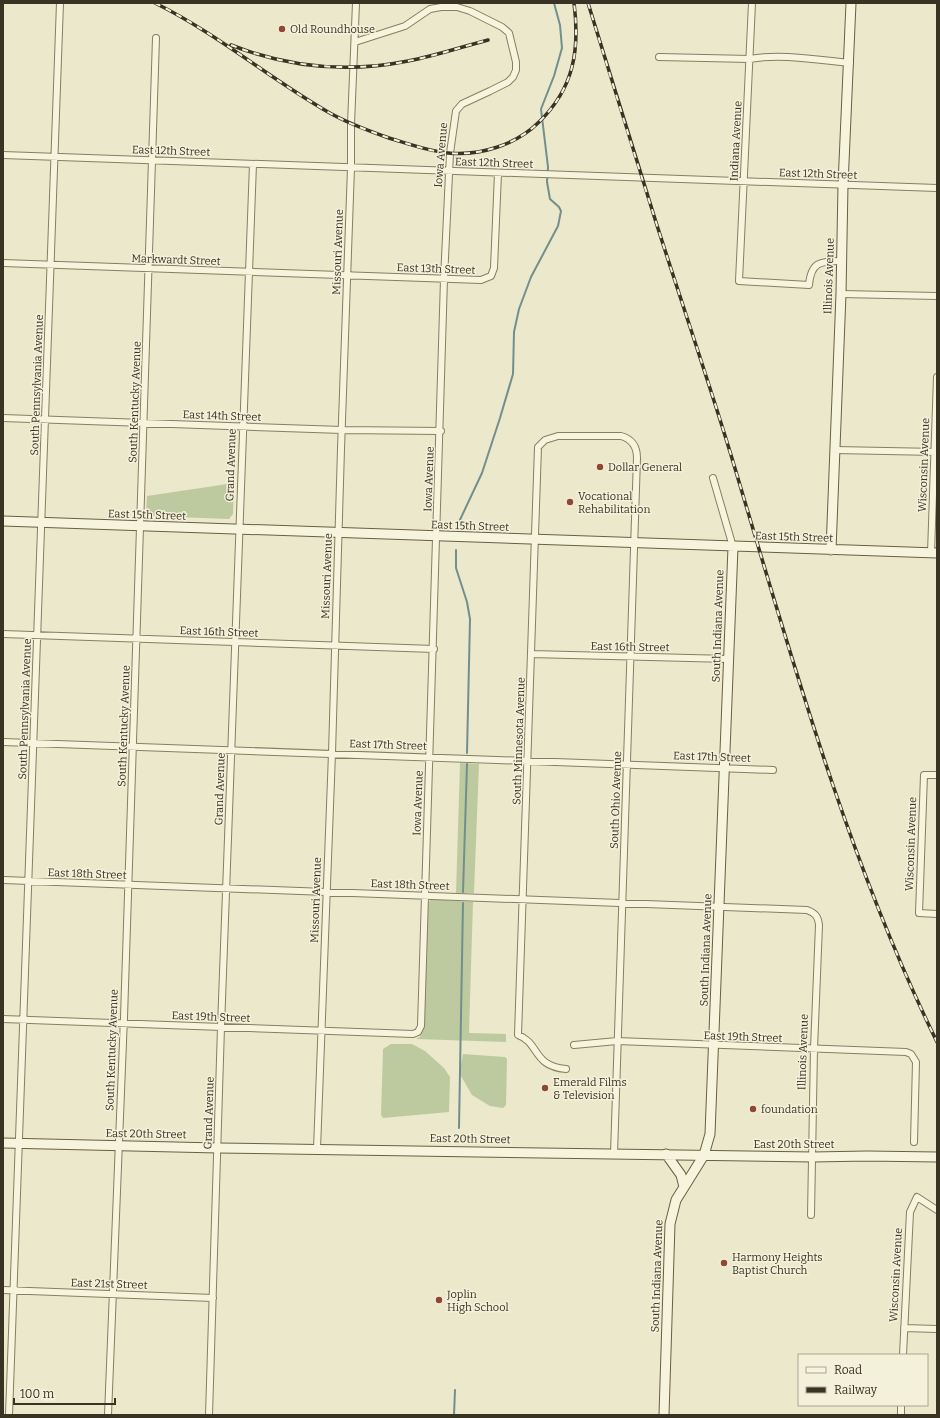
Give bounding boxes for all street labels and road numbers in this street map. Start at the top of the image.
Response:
street label: Indiana Avenue [727,101,745,181]
street label: Iowa Avenue [432,122,450,188]
street label: East 12th Street [132,143,210,159]
street label: East 12th Street [455,155,533,171]
street label: East 12th Street [779,166,857,182]
street label: Missouri Avenue [330,209,346,295]
street label: Illinois Avenue [821,238,837,314]
street label: Markwardt Street [131,252,221,268]
street label: East 13th Street [396,261,476,277]
street label: South Pennsylvania Avenue [28,314,46,456]
street label: South Kentucky Avenue [126,341,144,463]
street label: East 14th Street [182,408,262,424]
street label: Wisconsin Avenue [916,418,932,512]
street label: Grand Avenue [223,428,239,502]
street label: Iowa Avenue [421,446,437,512]
street label: East 15th Street [108,507,186,523]
street label: East 15th Street [431,518,509,534]
street label: East 15th Street [755,529,833,545]
street label: Missouri Avenue [319,533,335,619]
street label: South Indiana Avenue [710,569,726,683]
street label: East 16th Street [179,624,259,640]
street label: South Pennsylvania Avenue [16,638,34,780]
street label: East 16th Street [590,640,670,654]
street label: South Kentucky Avenue [115,665,133,787]
street label: South Minnesota Avenue [510,677,528,805]
street label: East 17th Street [349,737,427,753]
street label: East 17th Street [673,749,751,765]
street label: South Ohio Avenue [608,751,624,849]
street label: Grand Avenue [212,752,228,826]
street label: Iowa Avenue [410,770,426,836]
street label: Wisconsin Avenue [903,797,919,891]
street label: Missouri Avenue [308,857,324,943]
street label: East 18th Street [47,866,127,882]
street label: East 18th Street [370,877,450,893]
street label: South Indiana Avenue [698,893,714,1007]
street label: South Kentucky Avenue [103,989,121,1111]
street label: East 19th Street [171,1009,251,1025]
street label: Illinois Avenue [795,1014,811,1090]
street label: East 19th Street [703,1029,783,1045]
street label: Grand Avenue [201,1076,217,1150]
street label: East 20th Street [105,1127,187,1141]
street label: East 20th Street [429,1132,511,1146]
street label: East 20th Street [753,1138,835,1151]
street label: South Indiana Avenue [649,1219,665,1333]
street label: Wisconsin Avenue [887,1228,905,1322]
street label: East 21st Street [70,1276,148,1292]

